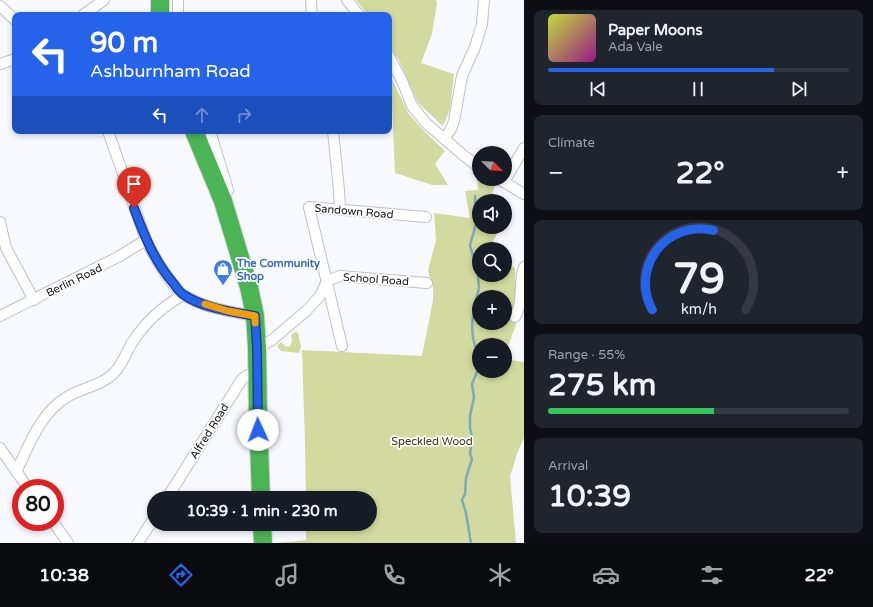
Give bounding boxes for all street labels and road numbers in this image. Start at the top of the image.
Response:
street label: Sandown Road [314,202,394,221]
street label: Berlin Road [44,261,104,300]
street label: School Road [343,271,409,288]
street label: Alfred Road [187,401,232,461]

